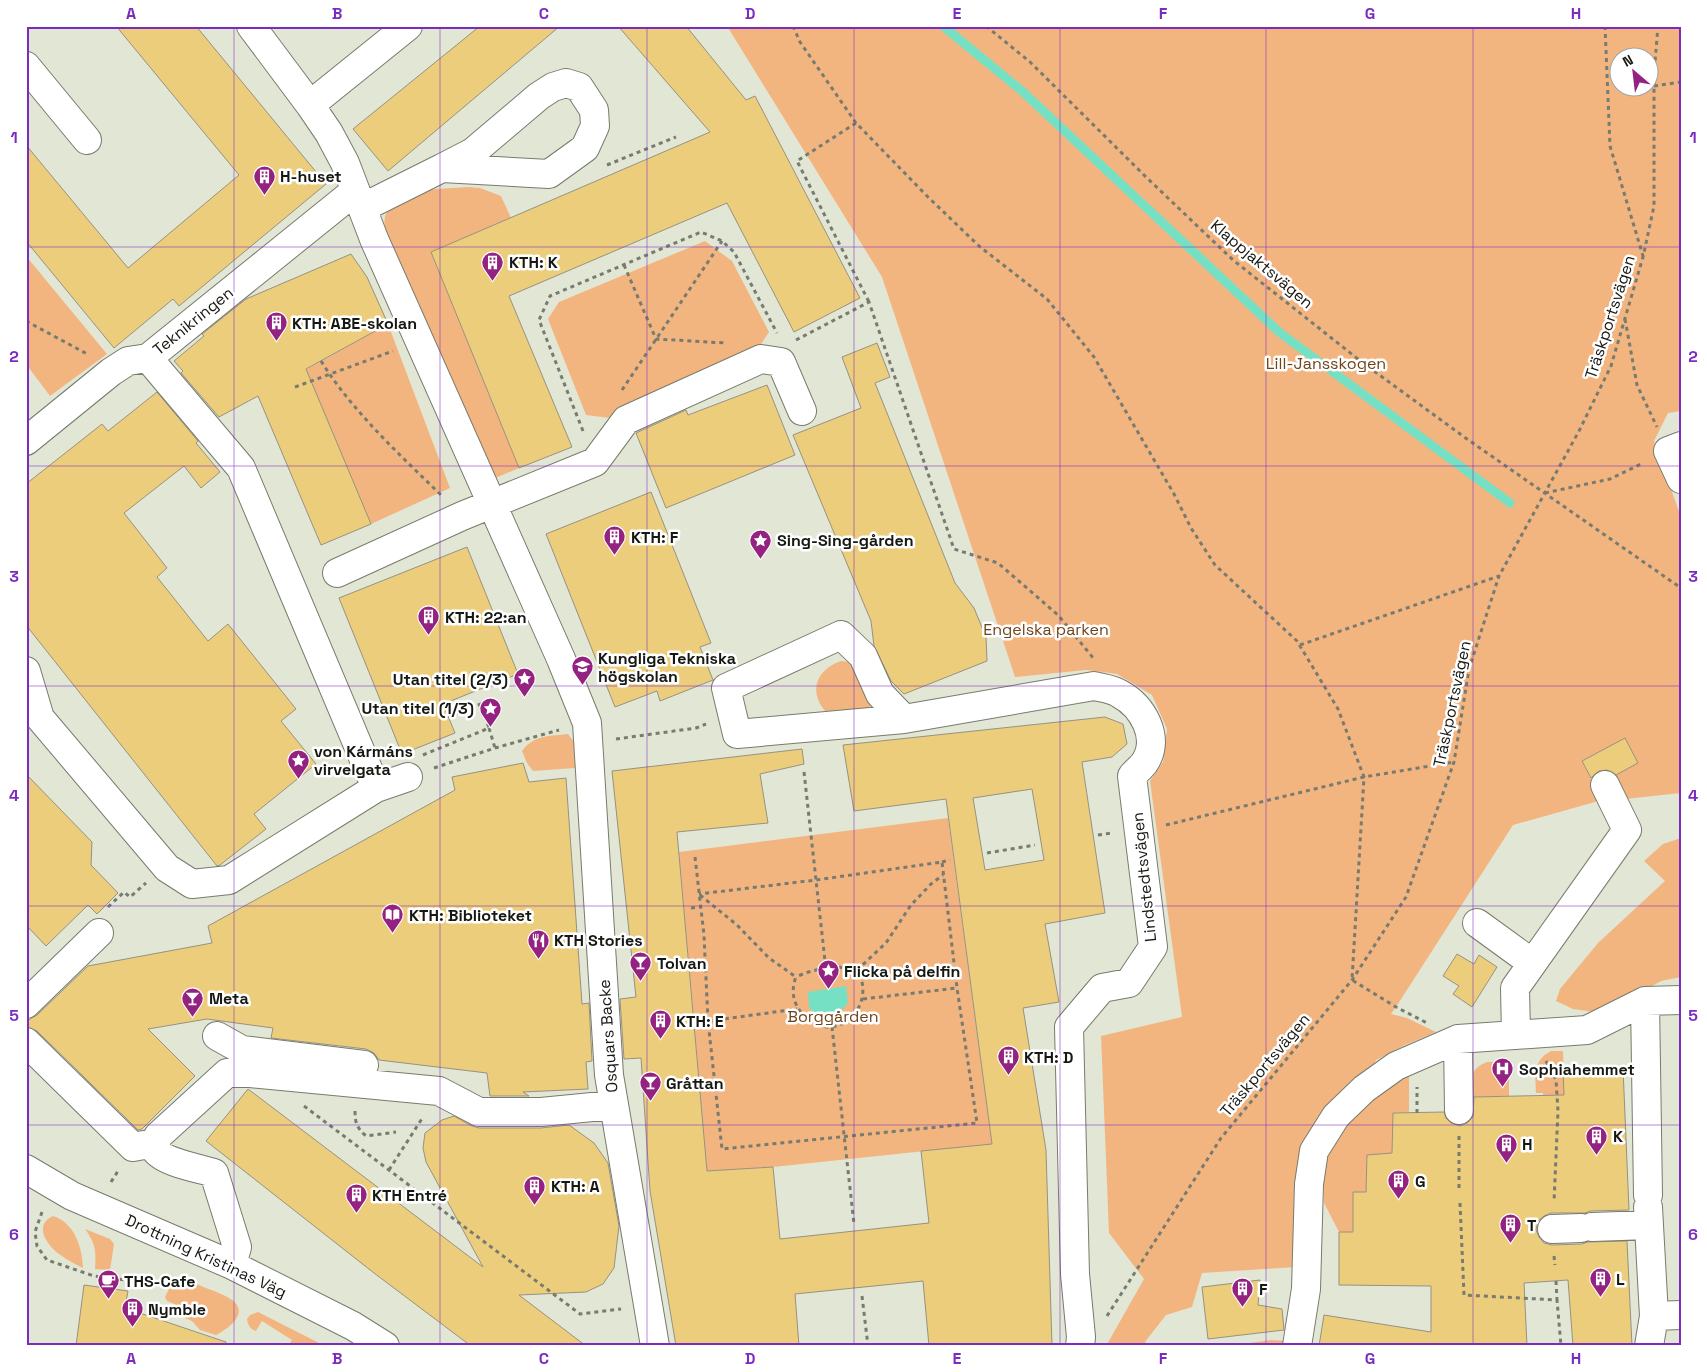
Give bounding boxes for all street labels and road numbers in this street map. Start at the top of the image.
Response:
street label: Klappjaktsvägen [1206,215,1318,313]
street label: Träskportsvägen [1580,253,1640,381]
street label: Teknikringen [148,282,238,360]
street label: Träskportsvägen [1428,639,1476,769]
street label: Lindstedtsvägen [1127,811,1161,943]
street label: Osquars Backe [594,979,622,1093]
street label: Träskportsvägen [1216,1009,1314,1121]
street label: Drottning Kristinas Väg [122,1209,290,1303]

